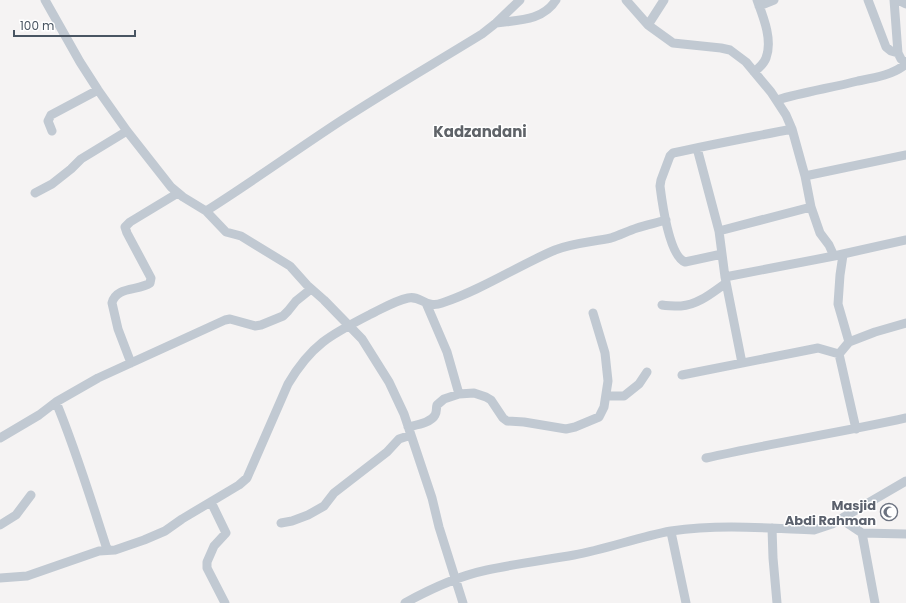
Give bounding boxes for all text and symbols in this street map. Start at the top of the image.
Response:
scale bar [14,12,135,38]
text: 100 m [20,17,54,34]
district label: Kadzandani [433,121,527,142]
place label: Masjid Abdi Rahman [785,496,876,530]
mosque icon: Masjid Abdi Rahman [879,502,899,522]

